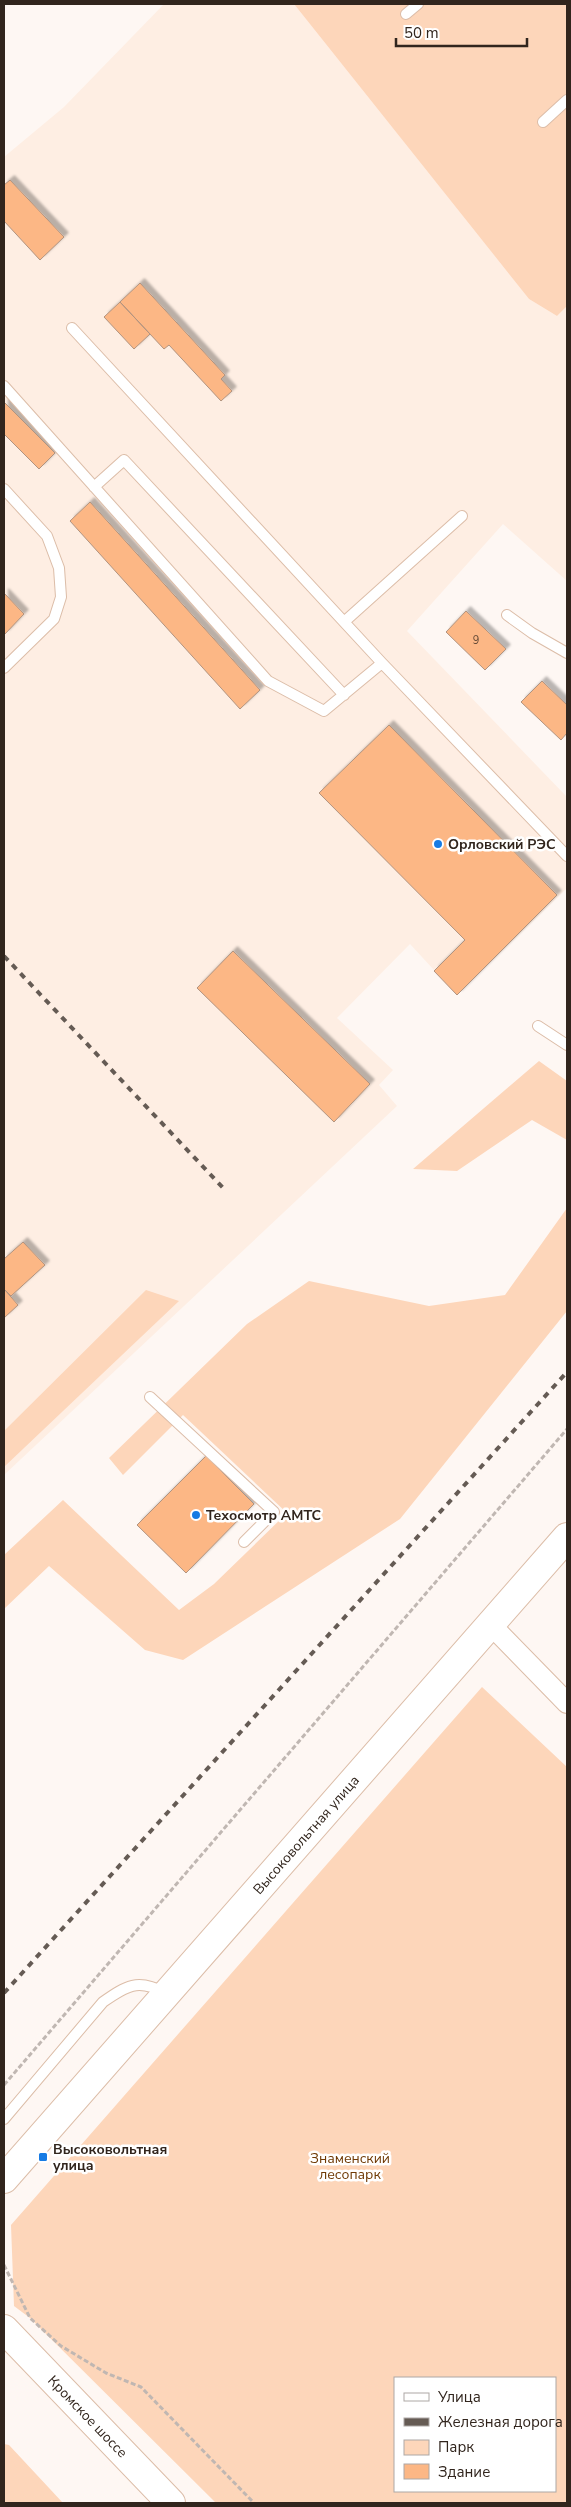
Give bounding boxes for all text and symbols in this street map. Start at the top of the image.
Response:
scale bar [396,15,527,47]
text: 50 m [404,23,439,43]
house number: 9 [473,633,479,648]
place label: Орловский РЭС [448,835,556,854]
marker: Орловский РЭС [432,838,444,850]
place label: Техосмотр АМТС [206,1506,322,1525]
marker: Техосмотр АМТС [190,1509,202,1521]
street label: Высоковольтная улица [249,1771,363,1898]
place label: Высоковольтная улица [53,2140,167,2175]
park label: Знаменский лесопарк [310,2149,390,2184]
marker: Высоковольтная улица [37,2151,49,2163]
street label: Кромское шоссе [44,2371,132,2462]
legend [394,2377,556,2492]
text: Улица [437,2387,481,2407]
text: Железная дорога [438,2412,563,2432]
text: Парк [438,2437,474,2457]
text: Здание [438,2462,490,2482]

